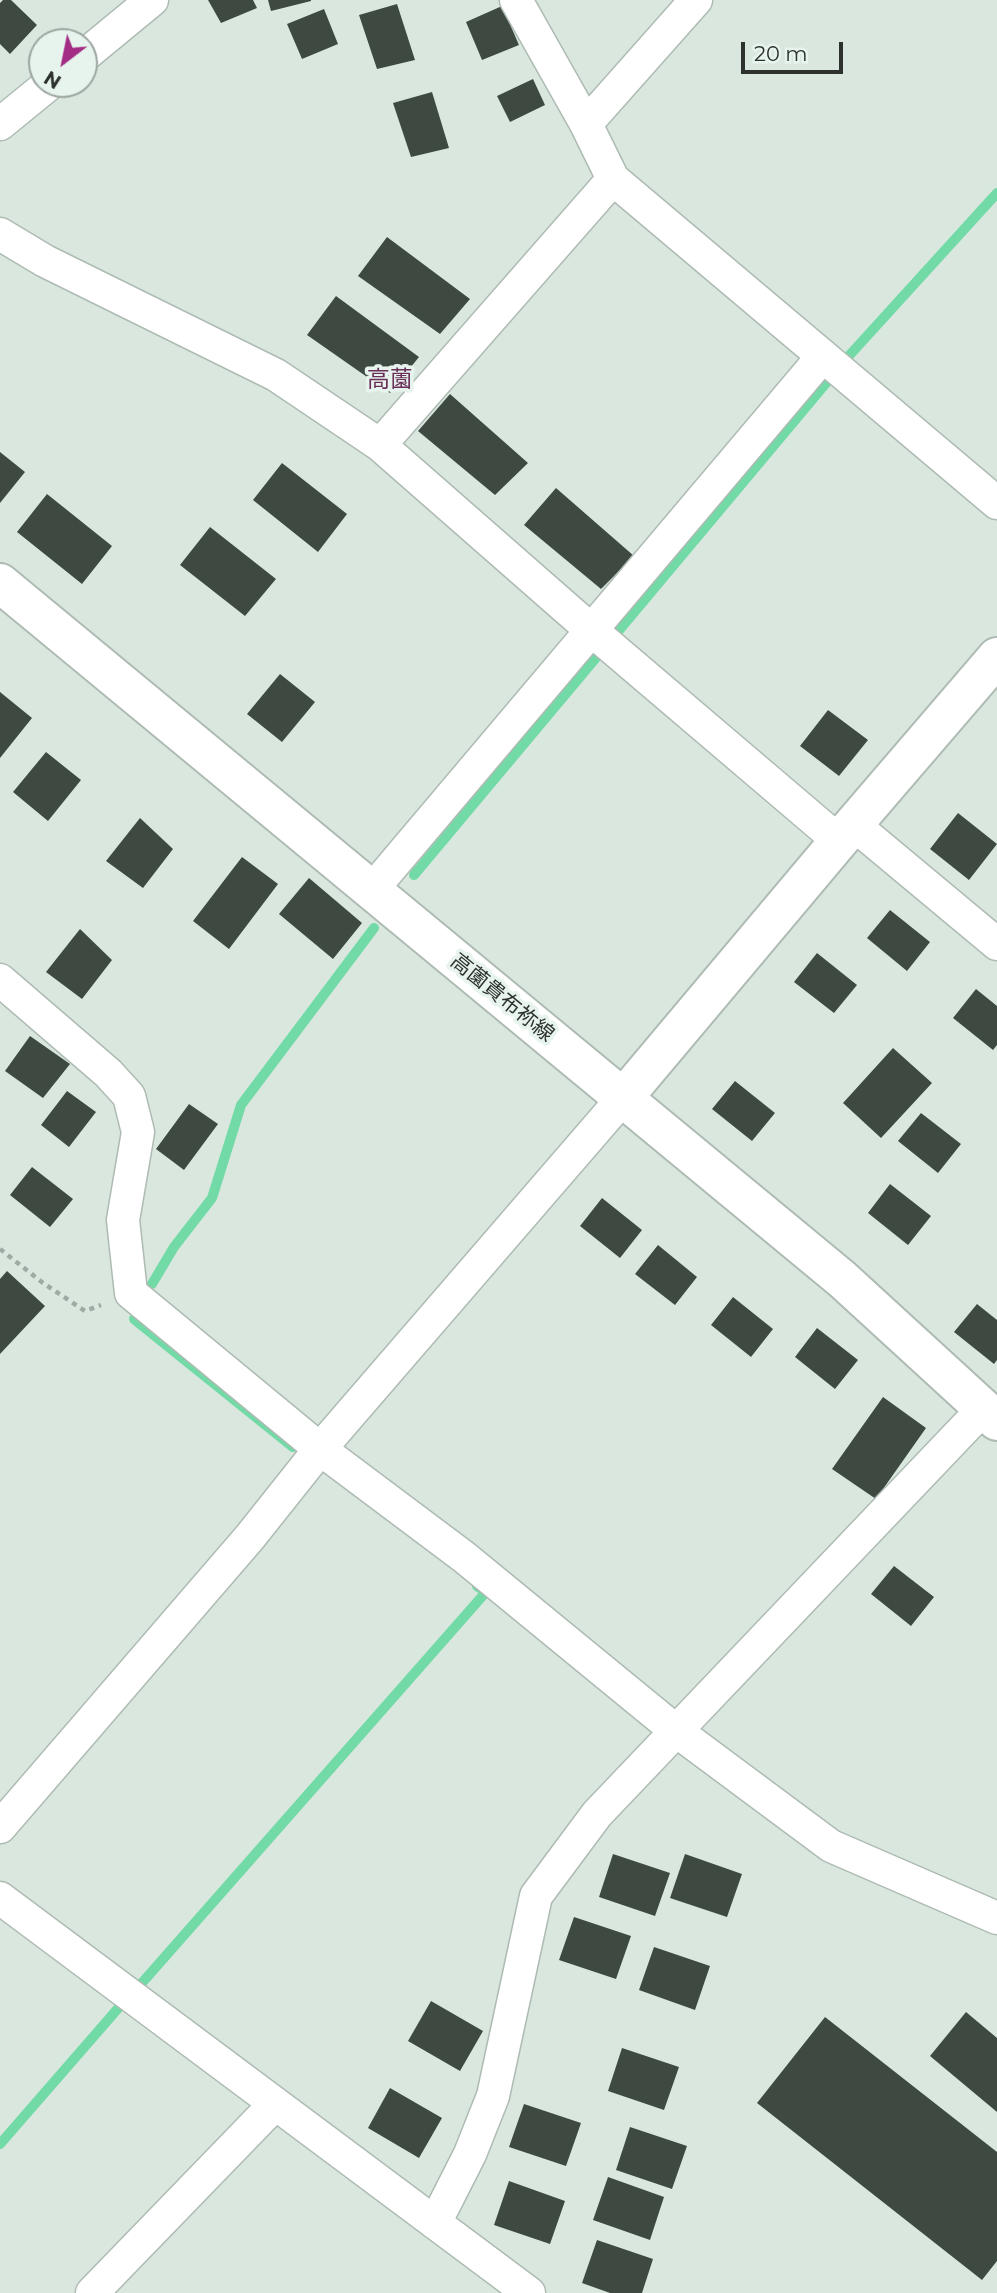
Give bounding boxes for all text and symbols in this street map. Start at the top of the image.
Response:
north arrow [28,28,98,98]
scale bar [745,28,846,72]
text: 20 m [754,41,808,66]
text: N [40,66,65,93]
district label: 高薗 [367,366,413,394]
street label: 高薗貴布祢線 [445,949,559,1047]

